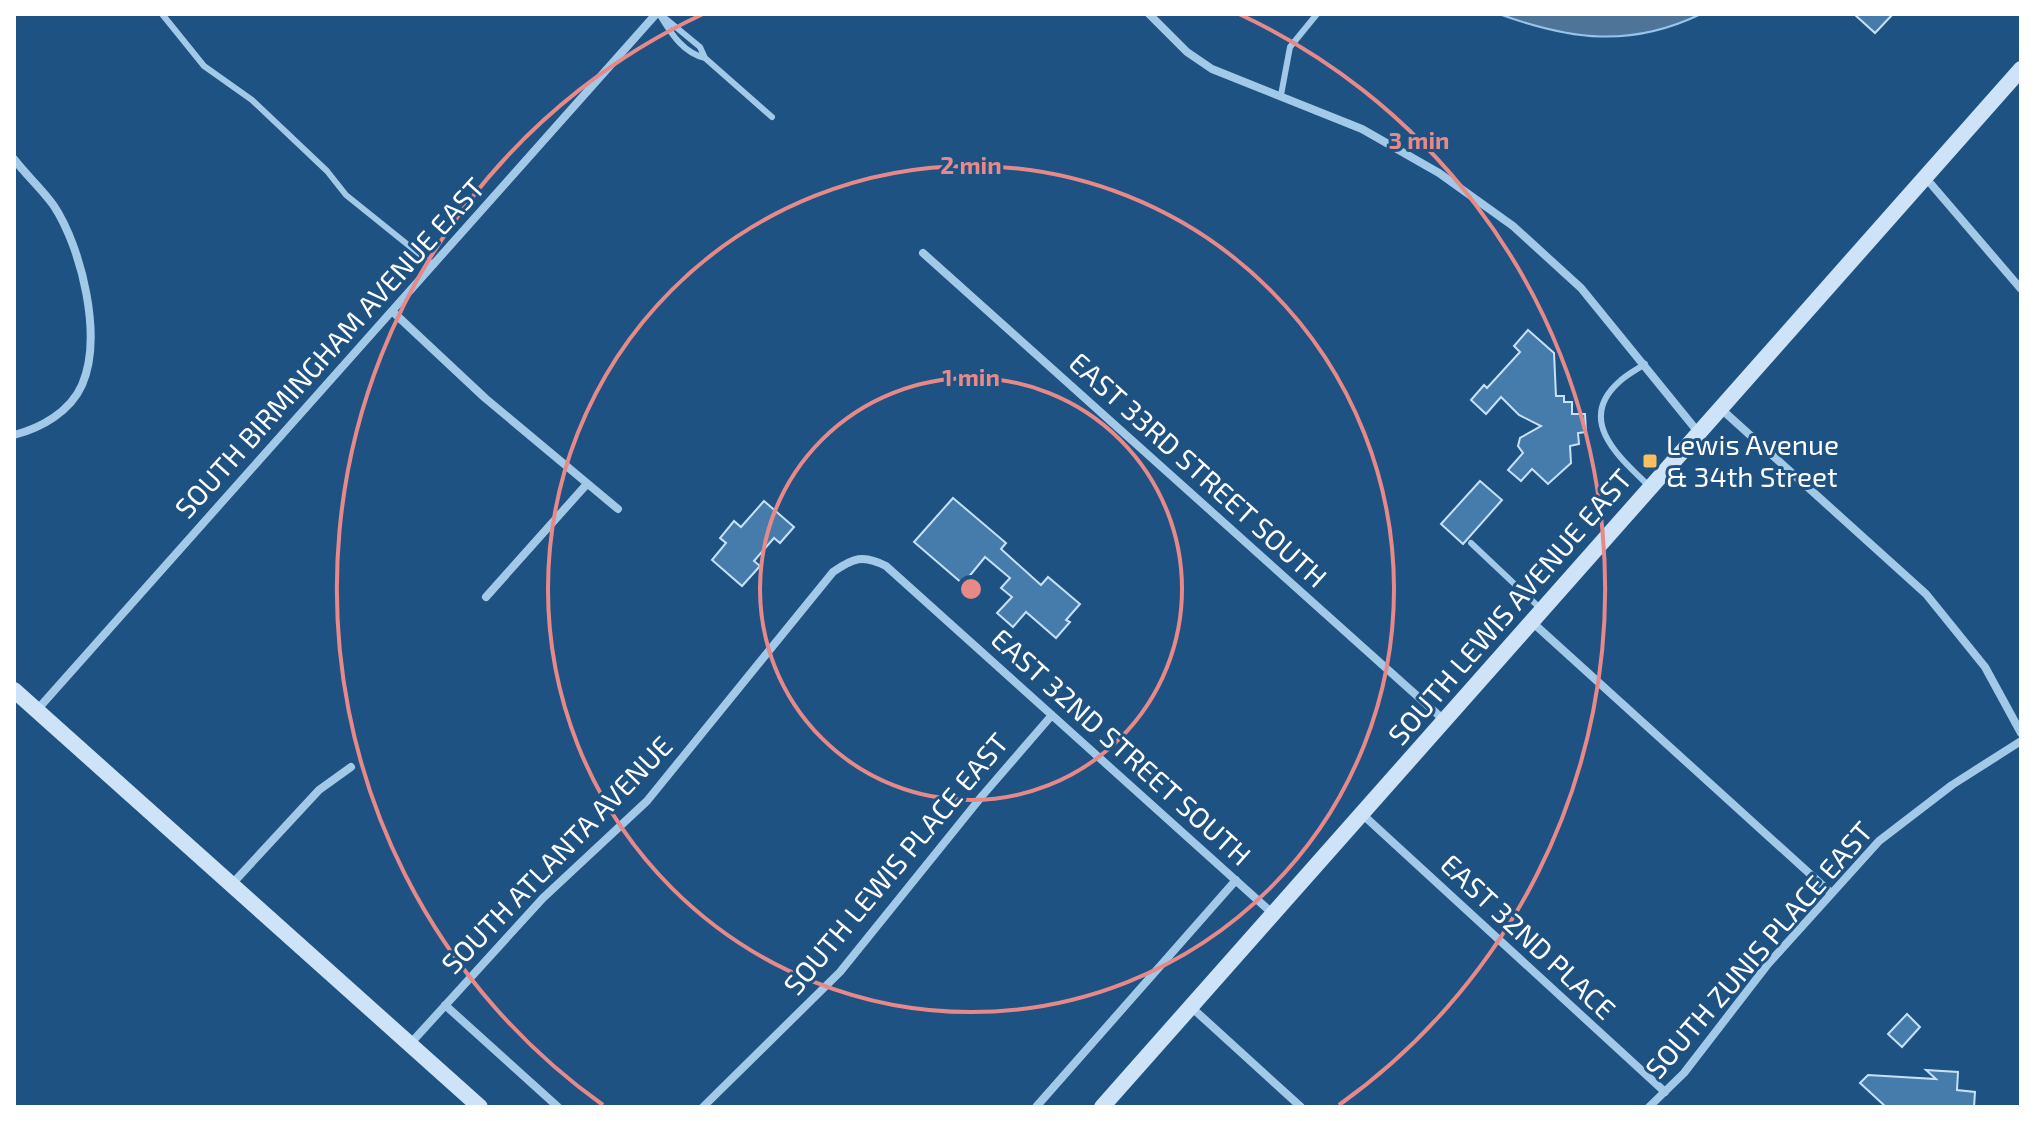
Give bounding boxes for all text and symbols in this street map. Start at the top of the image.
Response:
text: 3 min [1389,125,1449,154]
text: 2 min [940,150,1002,179]
street label: SOUTH BIRMINGHAM AVENUE EAST [167,170,491,525]
street label: EAST 33RD STREET SOUTH [1063,345,1334,594]
text: 1 min [942,362,1000,391]
place label: Lewis Avenue & 34th Street [1666,427,1839,493]
marker: Lewis Avenue & 34th Street [1641,452,1659,470]
street label: SOUTH LEWIS AVENUE EAST [1380,462,1638,751]
centre of rings [957,575,985,603]
street label: EAST 32ND STREET SOUTH [985,621,1258,872]
street label: SOUTH LEWIS PLACE EAST [776,726,1015,1001]
street label: SOUTH ATLANTA AVENUE [434,728,679,980]
street label: SOUTH ZUNIS PLACE EAST [1637,814,1879,1085]
street label: EAST 32ND PLACE [1434,847,1623,1026]

